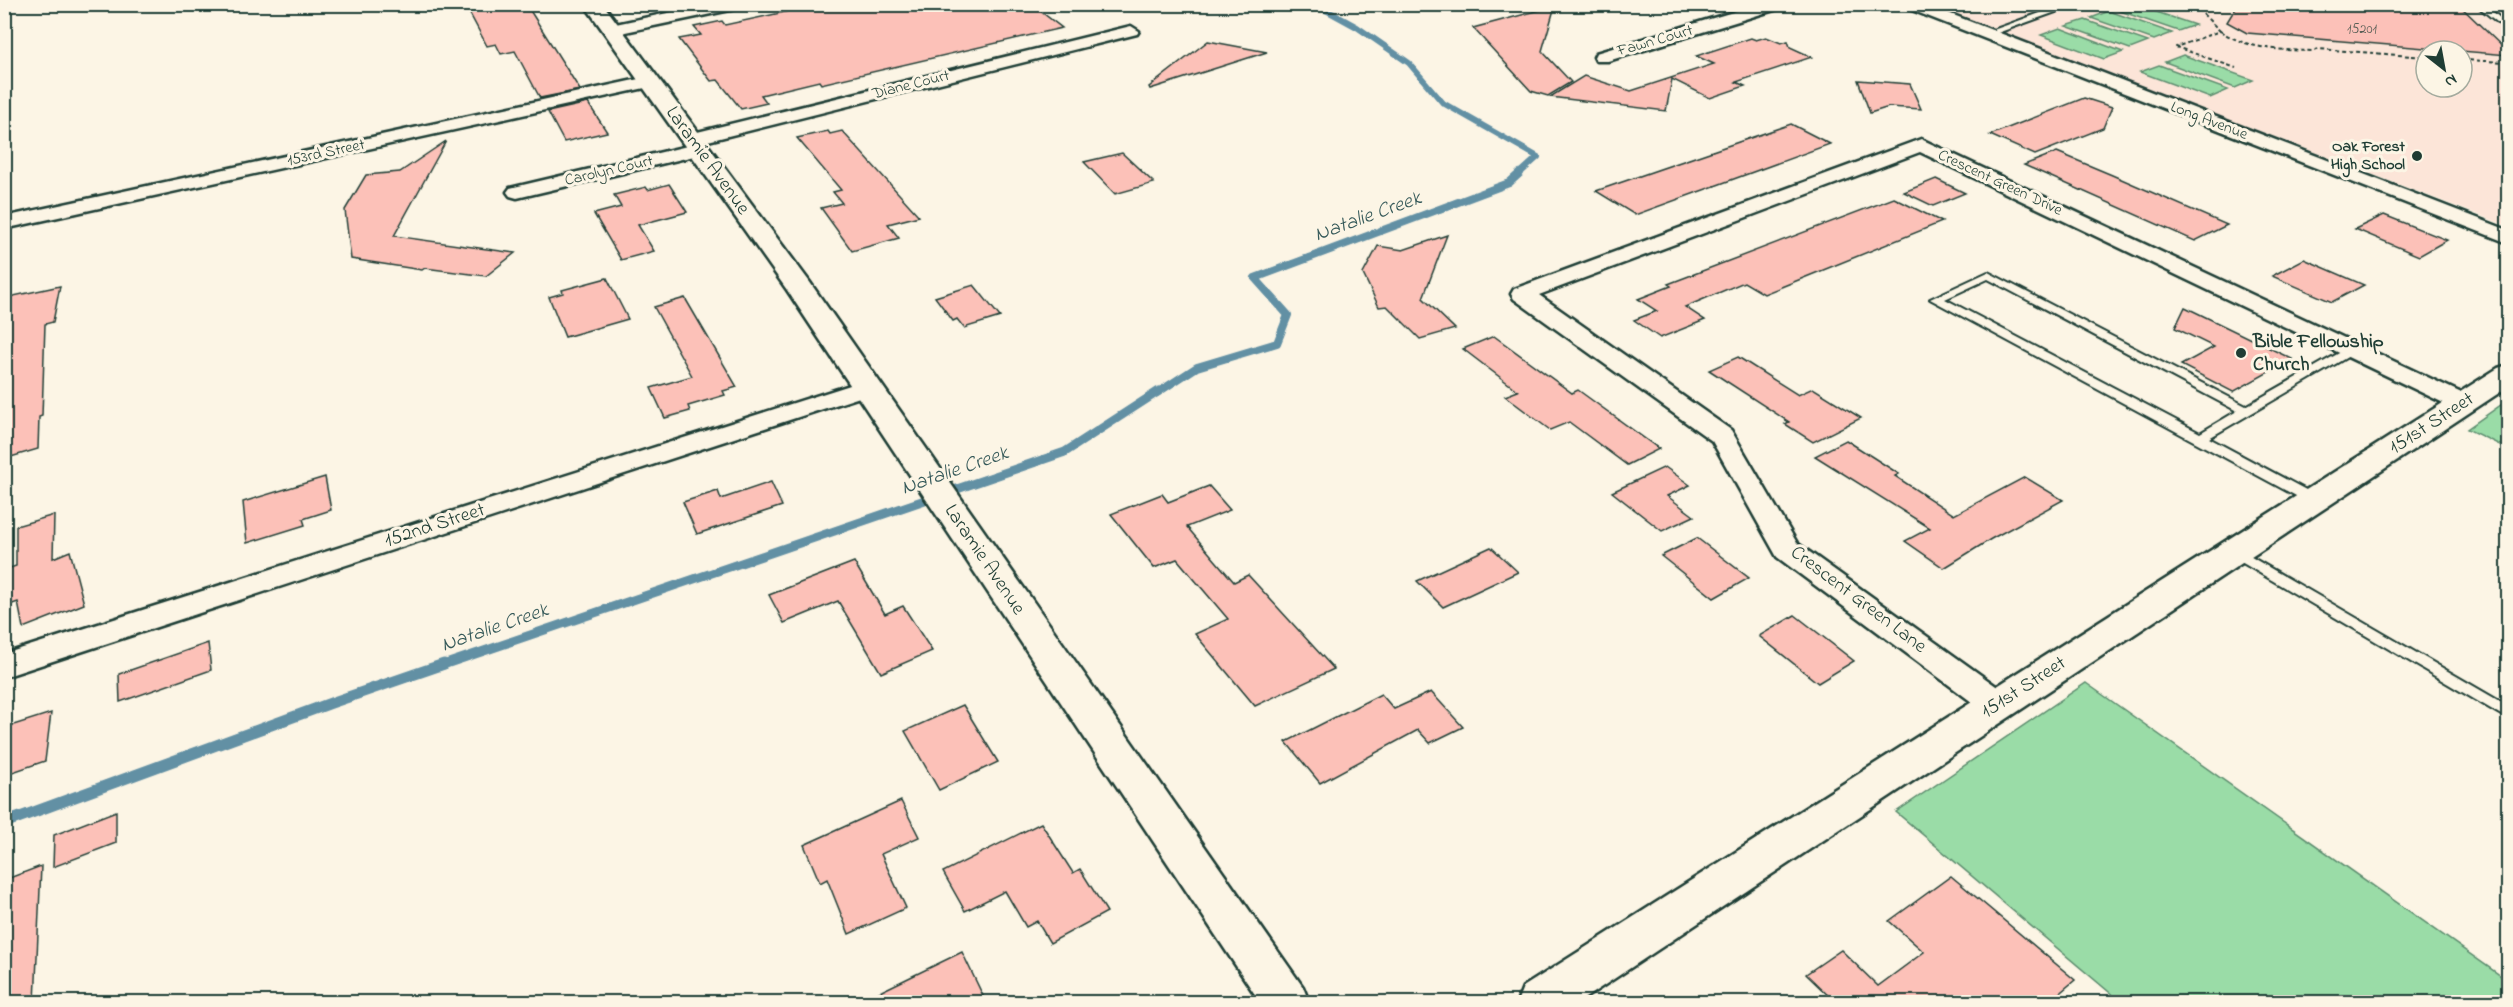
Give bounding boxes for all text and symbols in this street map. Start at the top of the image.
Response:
street label: Fawn Court [1613,19,1696,64]
house number: 15201 [2347,19,2378,40]
north arrow [2414,39,2474,99]
street label: Diane Court [869,64,953,106]
text: N [2440,67,2462,93]
street label: Long Avenue [2167,95,2252,147]
street label: Laramie Avenue [658,101,756,221]
street label: 153rd Street [285,133,368,173]
place label: Oak Forest High School [2331,135,2406,178]
street label: Crescent Green Drive [1934,144,2067,223]
street label: Carolyn Court [562,149,656,193]
marker: Oak Forest High School [2410,149,2424,163]
water label: Natalie Creek [1310,183,1426,250]
place label: Bible Fellowship Church [2252,328,2384,380]
marker: Bible Fellowship Church [2234,346,2248,360]
street label: 151st Street [2384,385,2481,462]
water label: Natalie Creek [897,438,1014,503]
street label: 152nd Street [381,496,489,556]
street label: Laramie Avenue [936,499,1032,621]
street label: Crescent Green Lane [1784,539,1932,661]
water label: Natalie Creek [437,595,554,660]
street label: 151st Street [1976,649,2073,726]

